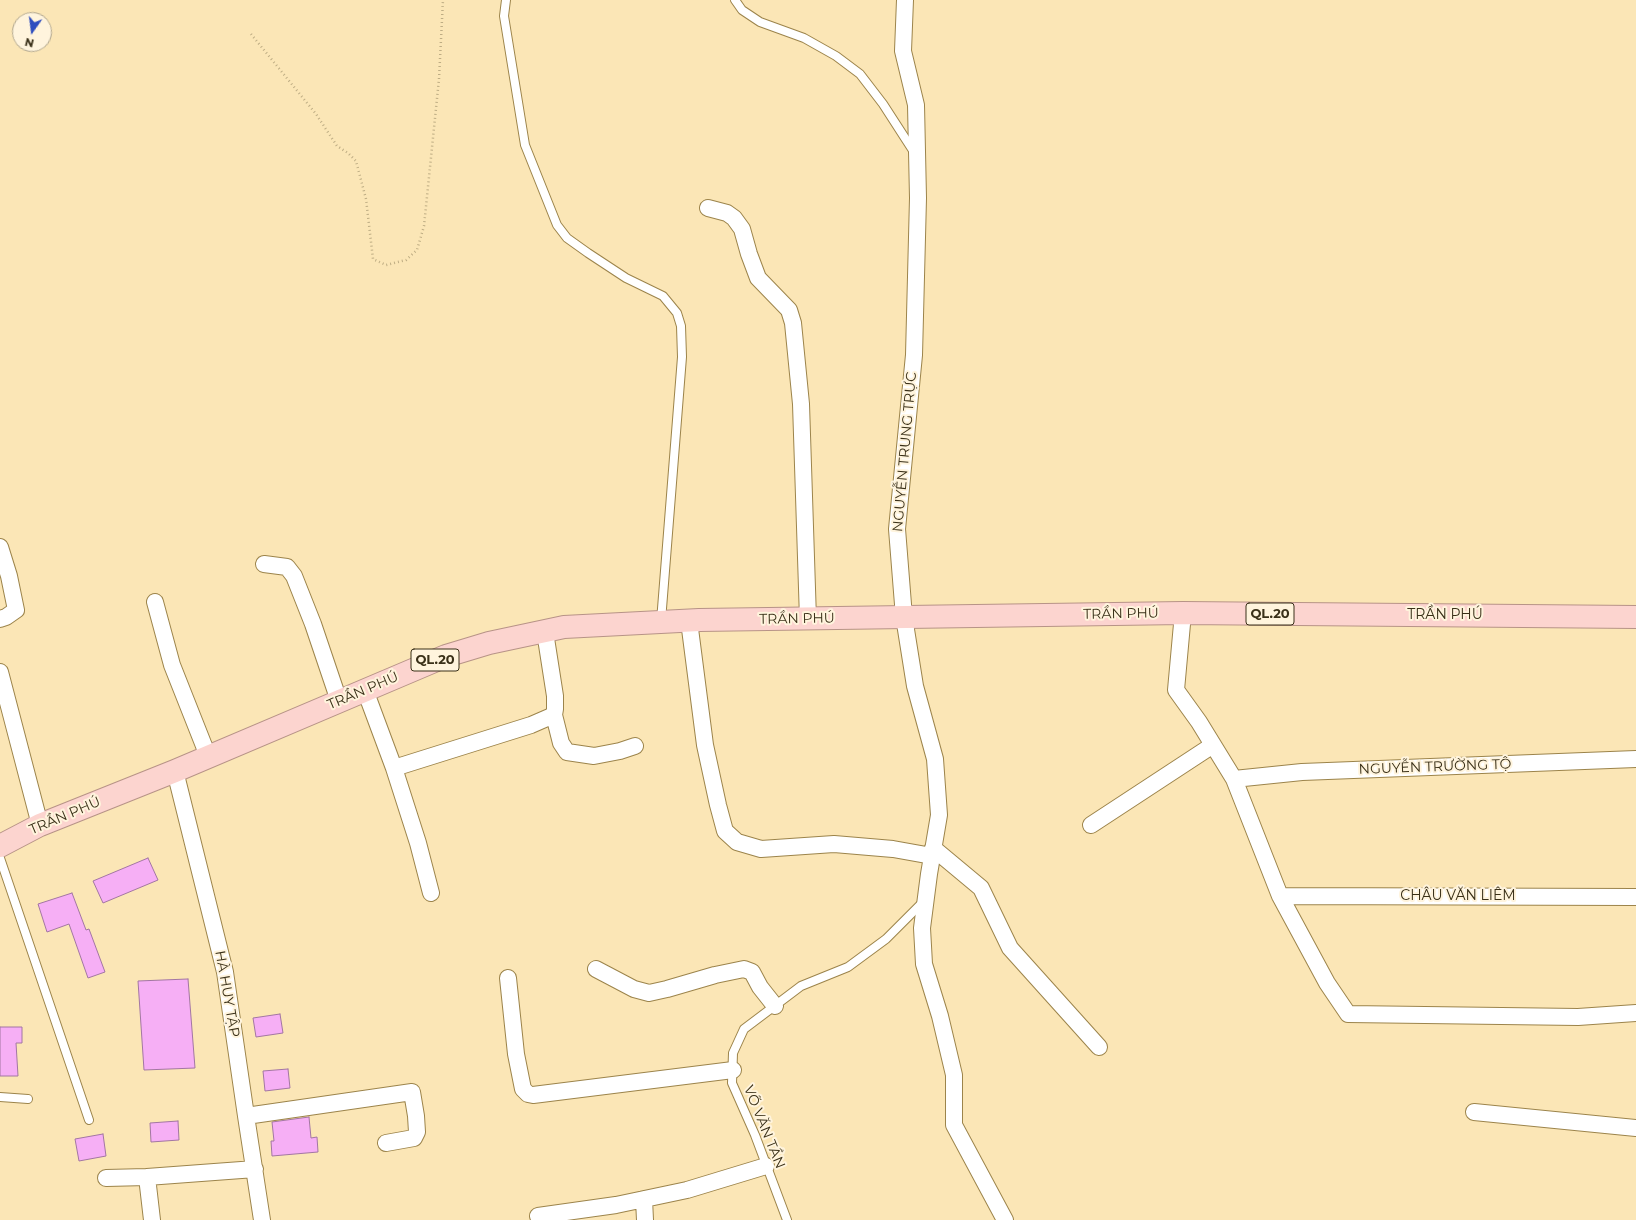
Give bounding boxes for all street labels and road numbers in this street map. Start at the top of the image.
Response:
street label: NGUYỄN TRUNG TRỰC [890,371,920,533]
road number: QL.20 [1246,603,1294,625]
street label: TRẦN PHÚ [1083,605,1159,623]
street label: TRẦN PHÚ [1407,607,1483,623]
street label: TRẦN PHÚ [759,610,835,628]
road number: QL.20 [411,649,459,671]
street label: TRẦN PHÚ [325,668,401,714]
street label: NGUYỄN TRƯỜNG TỘ [1358,756,1512,778]
street label: TRẦN PHÚ [27,793,103,839]
street label: CHÂU VĂN LIÊM [1400,888,1516,904]
street label: HÀ HUY TẬP [211,949,243,1039]
street label: VÕ VĂN TẦN [740,1083,788,1171]

